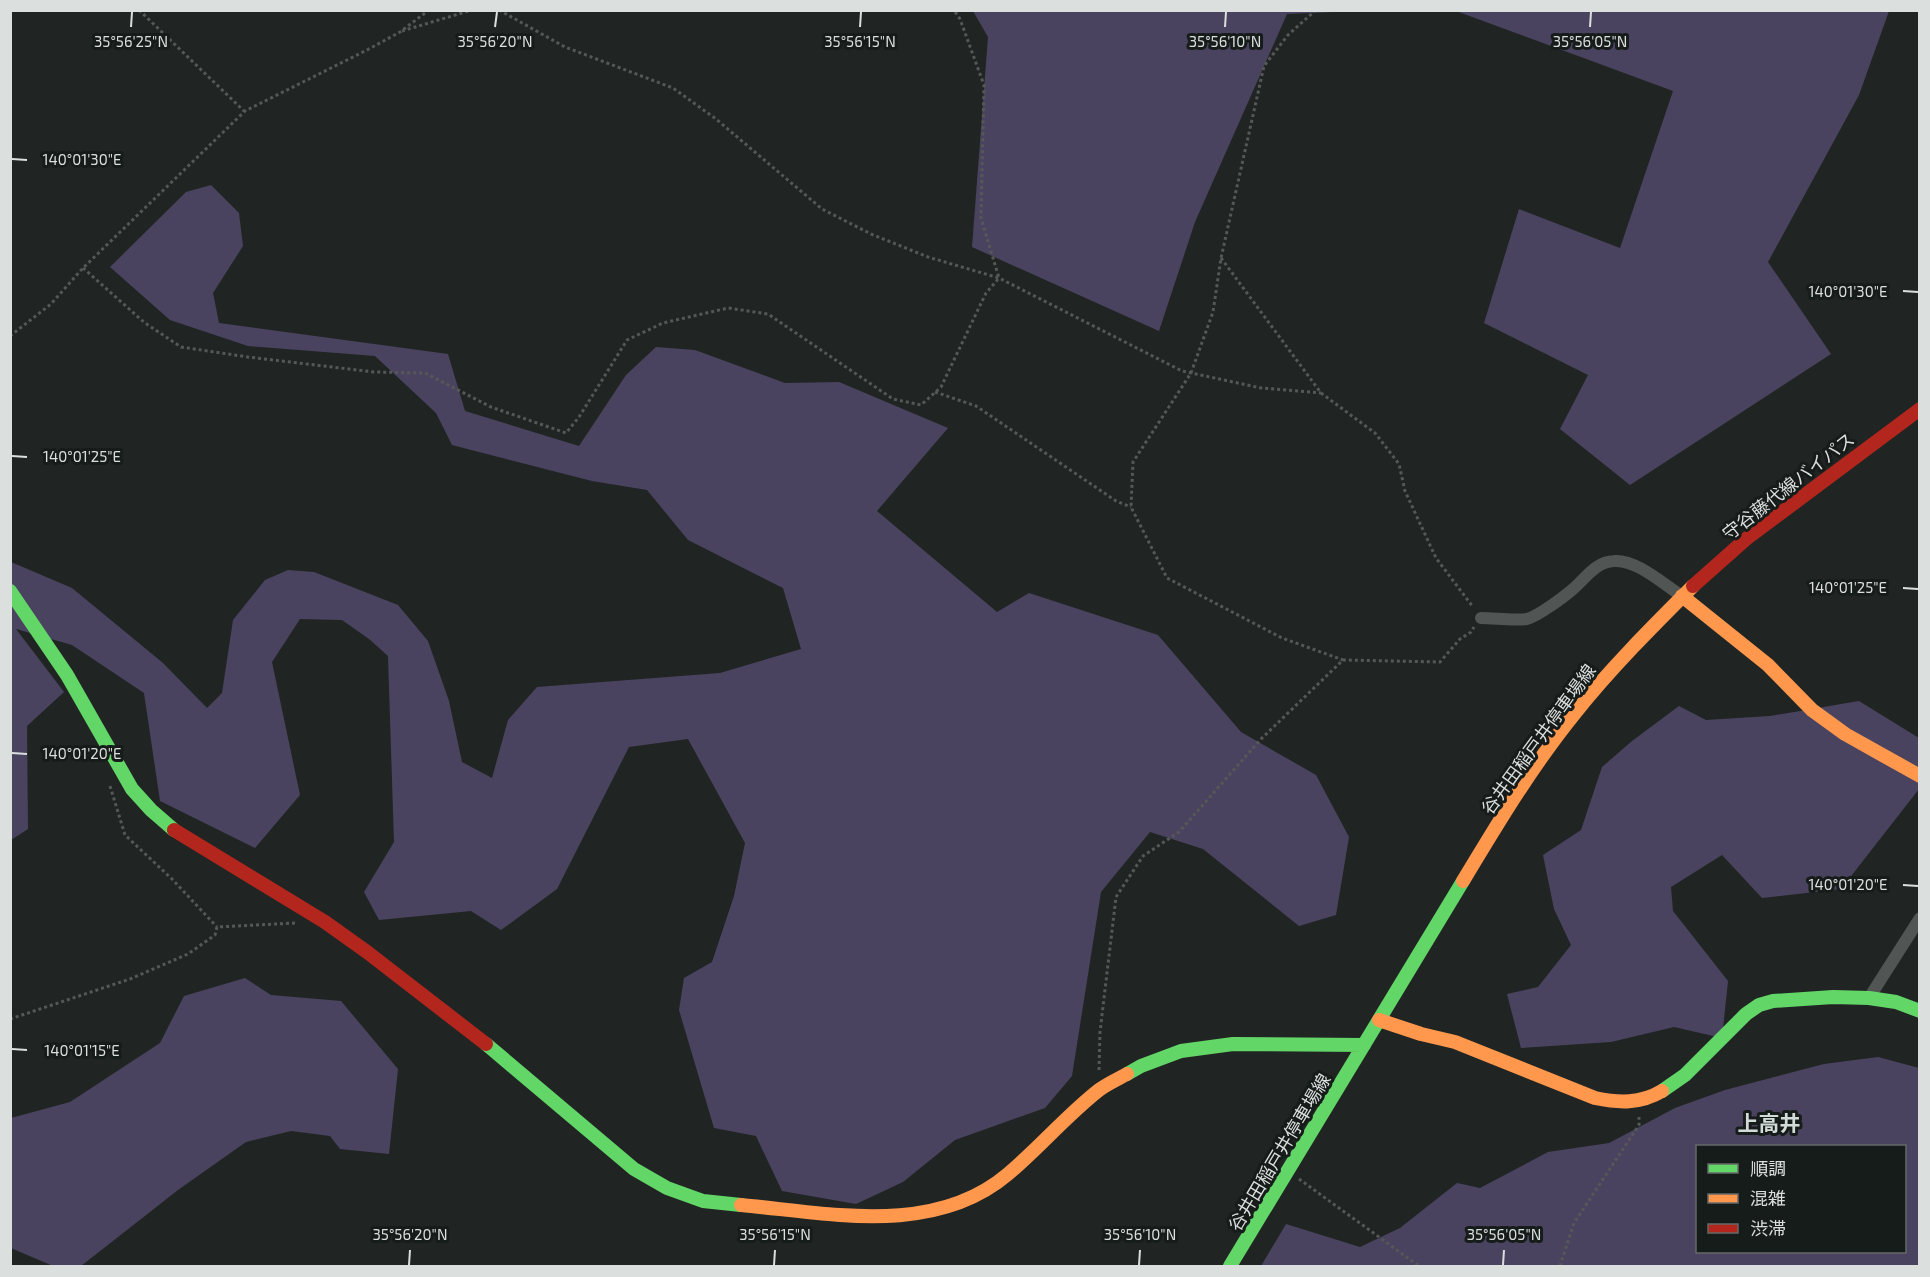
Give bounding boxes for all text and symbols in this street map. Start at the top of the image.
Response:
text: 35°56'25"N [94,32,168,50]
text: 35°56'20"N [458,32,532,50]
text: 35°56'15"N [824,32,896,50]
text: 35°56'10"N [1189,32,1261,50]
text: 35°56'05"N [1553,32,1627,50]
text: 140°01'30"E [43,150,121,168]
text: 140°01'30"E [1809,282,1887,300]
street label: 守谷藤代線バイパス [1718,428,1858,544]
text: 140°01'25"E [43,447,121,465]
text: 140°01'25"E [1809,578,1887,596]
street label: 谷井田稲戸井停車場線 [1476,660,1600,818]
text: 140°01'20"E [42,744,122,762]
text: 140°01'20"E [1808,875,1888,893]
text: 140°01'15"E [44,1041,120,1059]
street label: 谷井田稲戸井停車場線 [1223,1069,1335,1235]
district label: 上高井 [1738,1110,1801,1135]
legend [1696,1145,1906,1253]
text: 順調 [1750,1157,1786,1179]
text: 混雑 [1750,1187,1786,1209]
text: 渋滞 [1750,1217,1786,1239]
text: 35°56'20"N [373,1225,447,1243]
text: 35°56'15"N [739,1225,811,1243]
text: 35°56'10"N [1104,1225,1176,1243]
text: 35°56'05"N [1467,1225,1541,1243]

